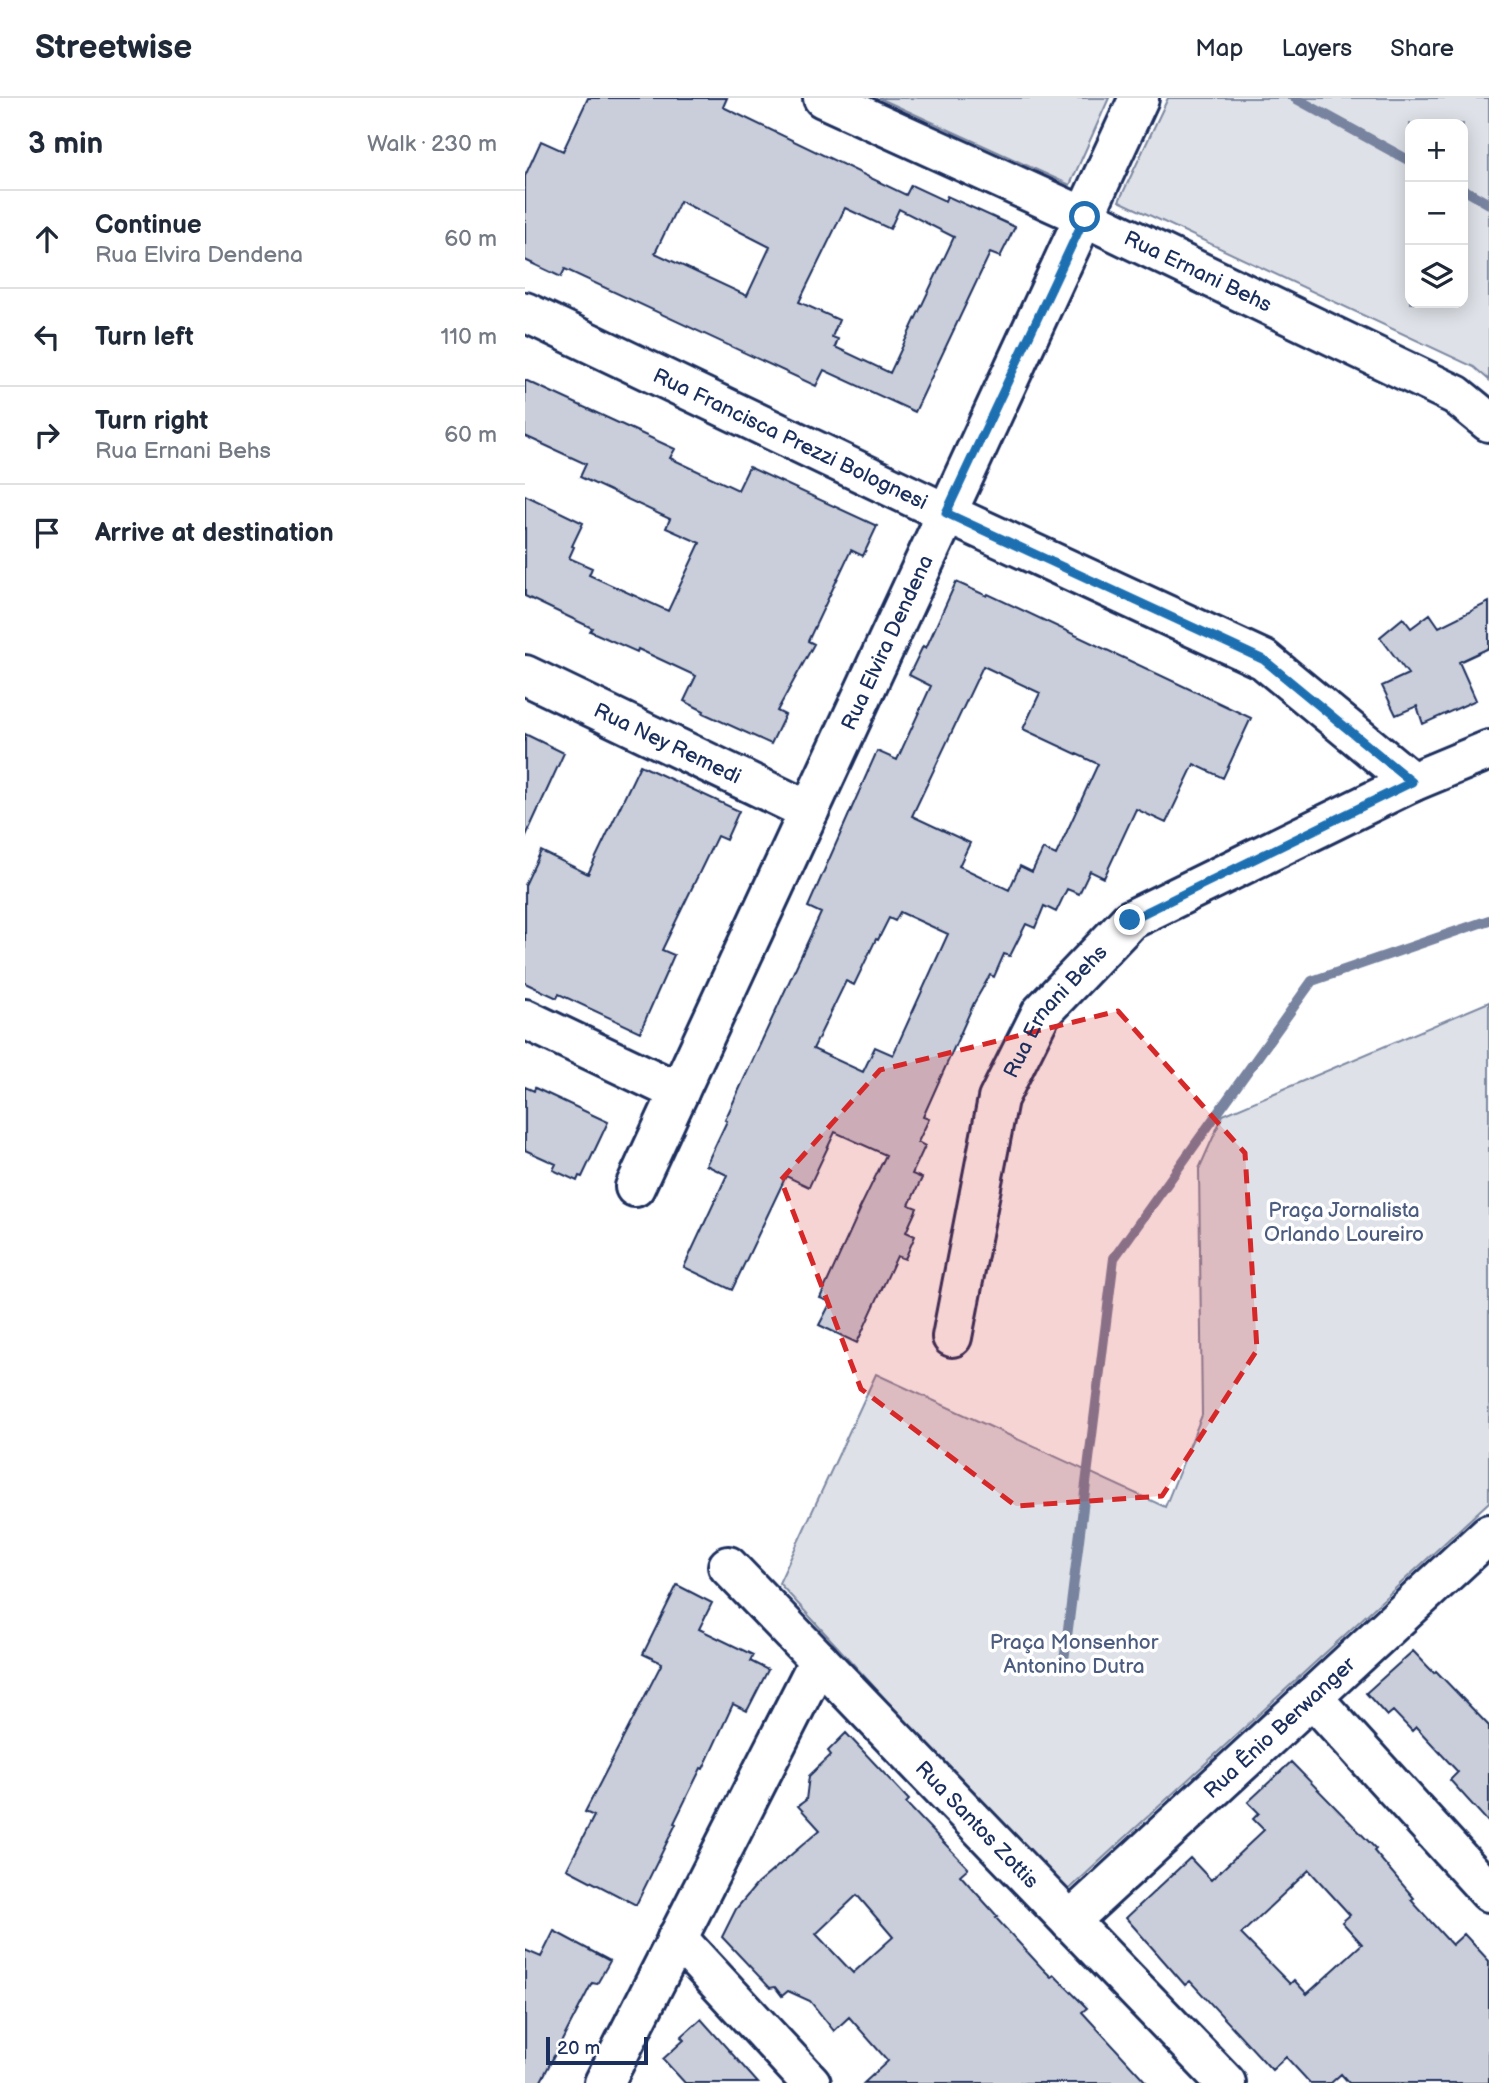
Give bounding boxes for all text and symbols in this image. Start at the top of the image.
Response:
text: Streetwise [35,28,192,68]
text: Map [1195,34,1243,63]
text: Layers [1281,34,1352,63]
text: Share [1390,34,1454,63]
map controls [1405,119,1468,308]
button: + [1405,119,1468,182]
text: 3 min [28,126,103,162]
text: Walk · 230 m [367,130,497,158]
button: − [1405,182,1468,245]
route start [1069,201,1100,232]
text: Continue [95,210,202,241]
icon: ahead [28,220,66,258]
text: 60 m [444,225,497,253]
street label: Rua Ernani Behs [1120,226,1276,318]
text: Rua Elvira Dendena [95,241,303,269]
button: layers [1405,245,1468,308]
icon: left [28,318,66,356]
text: Turn left [95,322,194,353]
text: 110 m [440,323,497,351]
street label: Rua Francisca Prezzi Bolognesi [649,363,931,515]
text: Turn right [95,406,208,437]
icon: right [28,416,66,454]
text: 60 m [444,421,497,449]
text: Rua Ernani Behs [95,437,271,465]
icon: arrive [28,514,66,552]
text: Arrive at destination [95,518,334,549]
street label: Rua Elvira Dendena [836,551,939,734]
street label: Rua Ney Remedi [590,698,745,790]
route end [1114,904,1145,935]
street label: Rua Ernani Behs [999,940,1112,1082]
park label: Praça Jornalista Orlando Loureiro [1264,1198,1424,1247]
park label: Praça Monsenhor Antonino Dutra [990,1630,1159,1679]
street label: Rua Ênio Berwanger [1199,1652,1361,1804]
street label: Rua Santos Zottis [910,1756,1044,1894]
scale bar [546,2034,647,2066]
text: 20 m [557,2037,600,2060]

